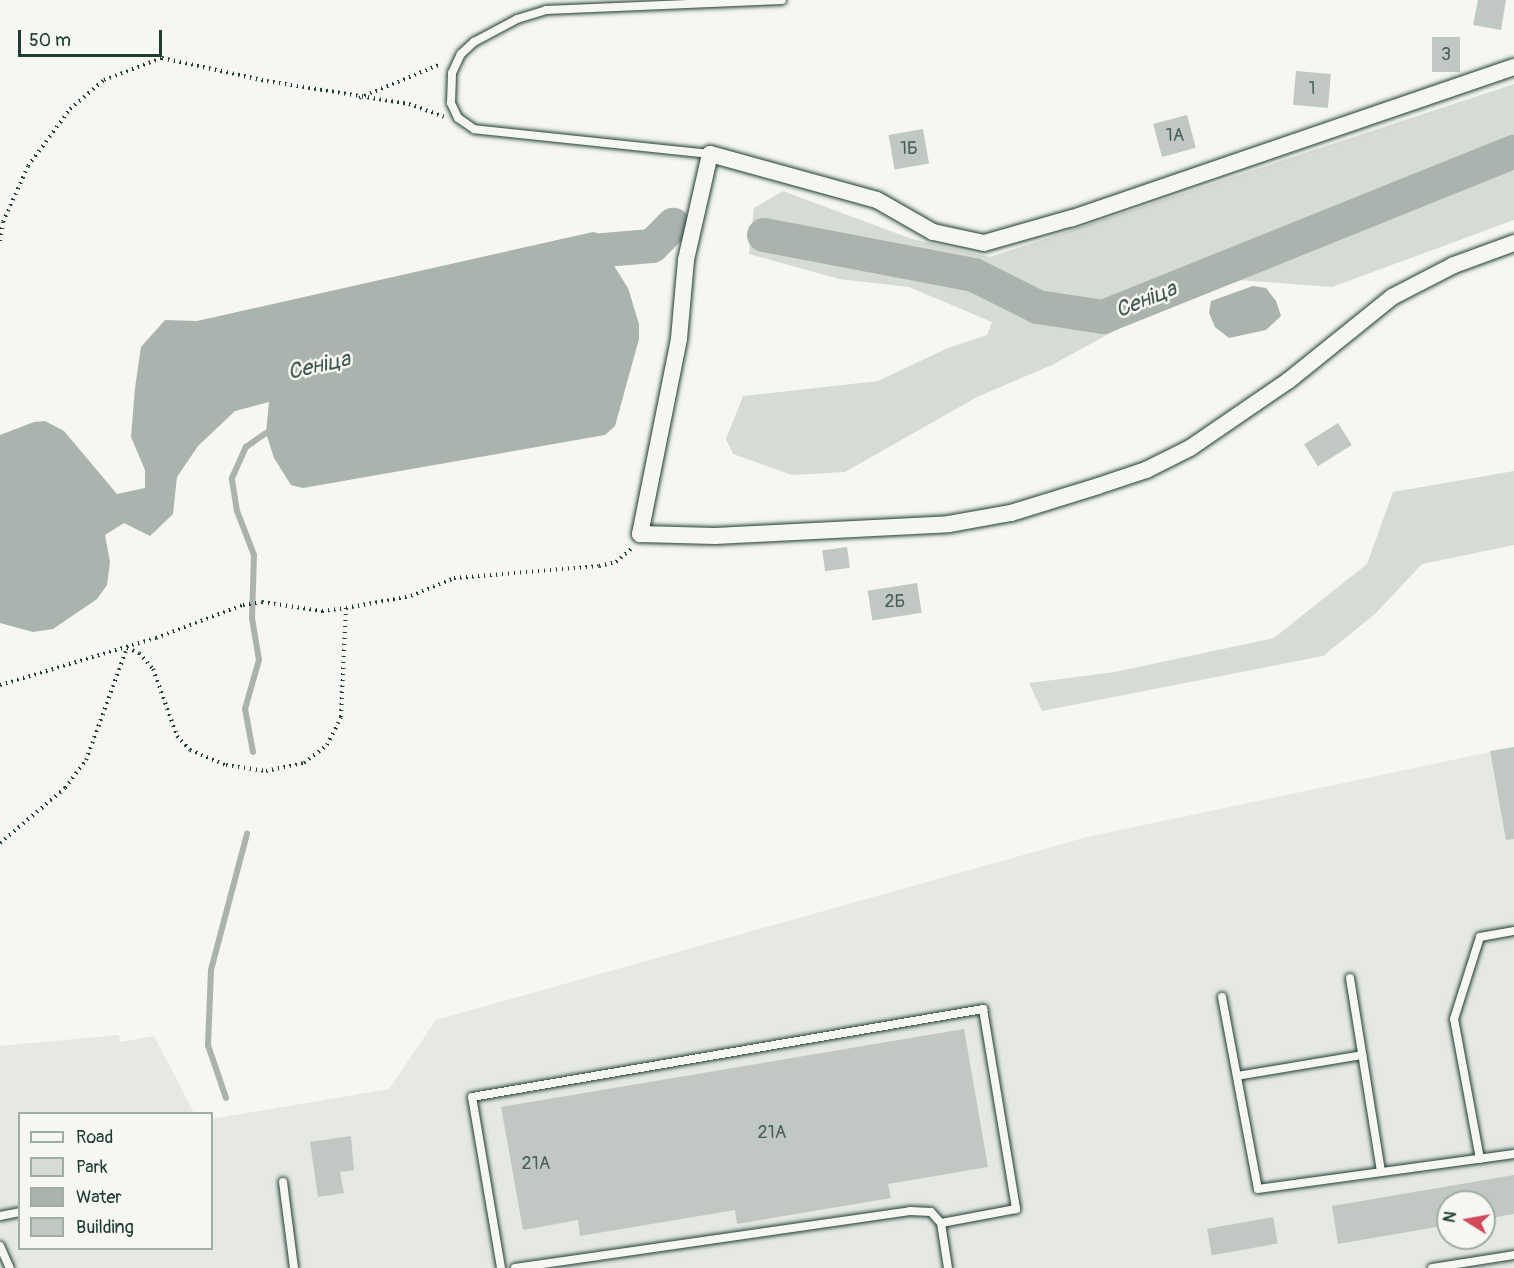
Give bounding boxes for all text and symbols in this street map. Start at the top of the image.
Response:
scale bar [21,18,165,56]
text: 50 m [29,29,71,52]
house number: 3 [1441,44,1451,66]
house number: 1 [1308,78,1316,100]
house number: 1А [1166,125,1184,147]
house number: 1Б [900,138,918,160]
water label: Сеніца [1112,276,1180,324]
water label: Сеніца [285,346,353,386]
house number: 2Б [885,591,905,613]
legend [18,1112,213,1250]
house number: 21А [758,1122,786,1144]
text: Road [76,1126,113,1149]
house number: 21А [522,1153,550,1175]
text: Park [76,1156,108,1179]
text: Water [76,1186,122,1209]
north arrow [1436,1190,1496,1250]
text: N [1439,1210,1461,1224]
text: Building [76,1216,134,1239]

